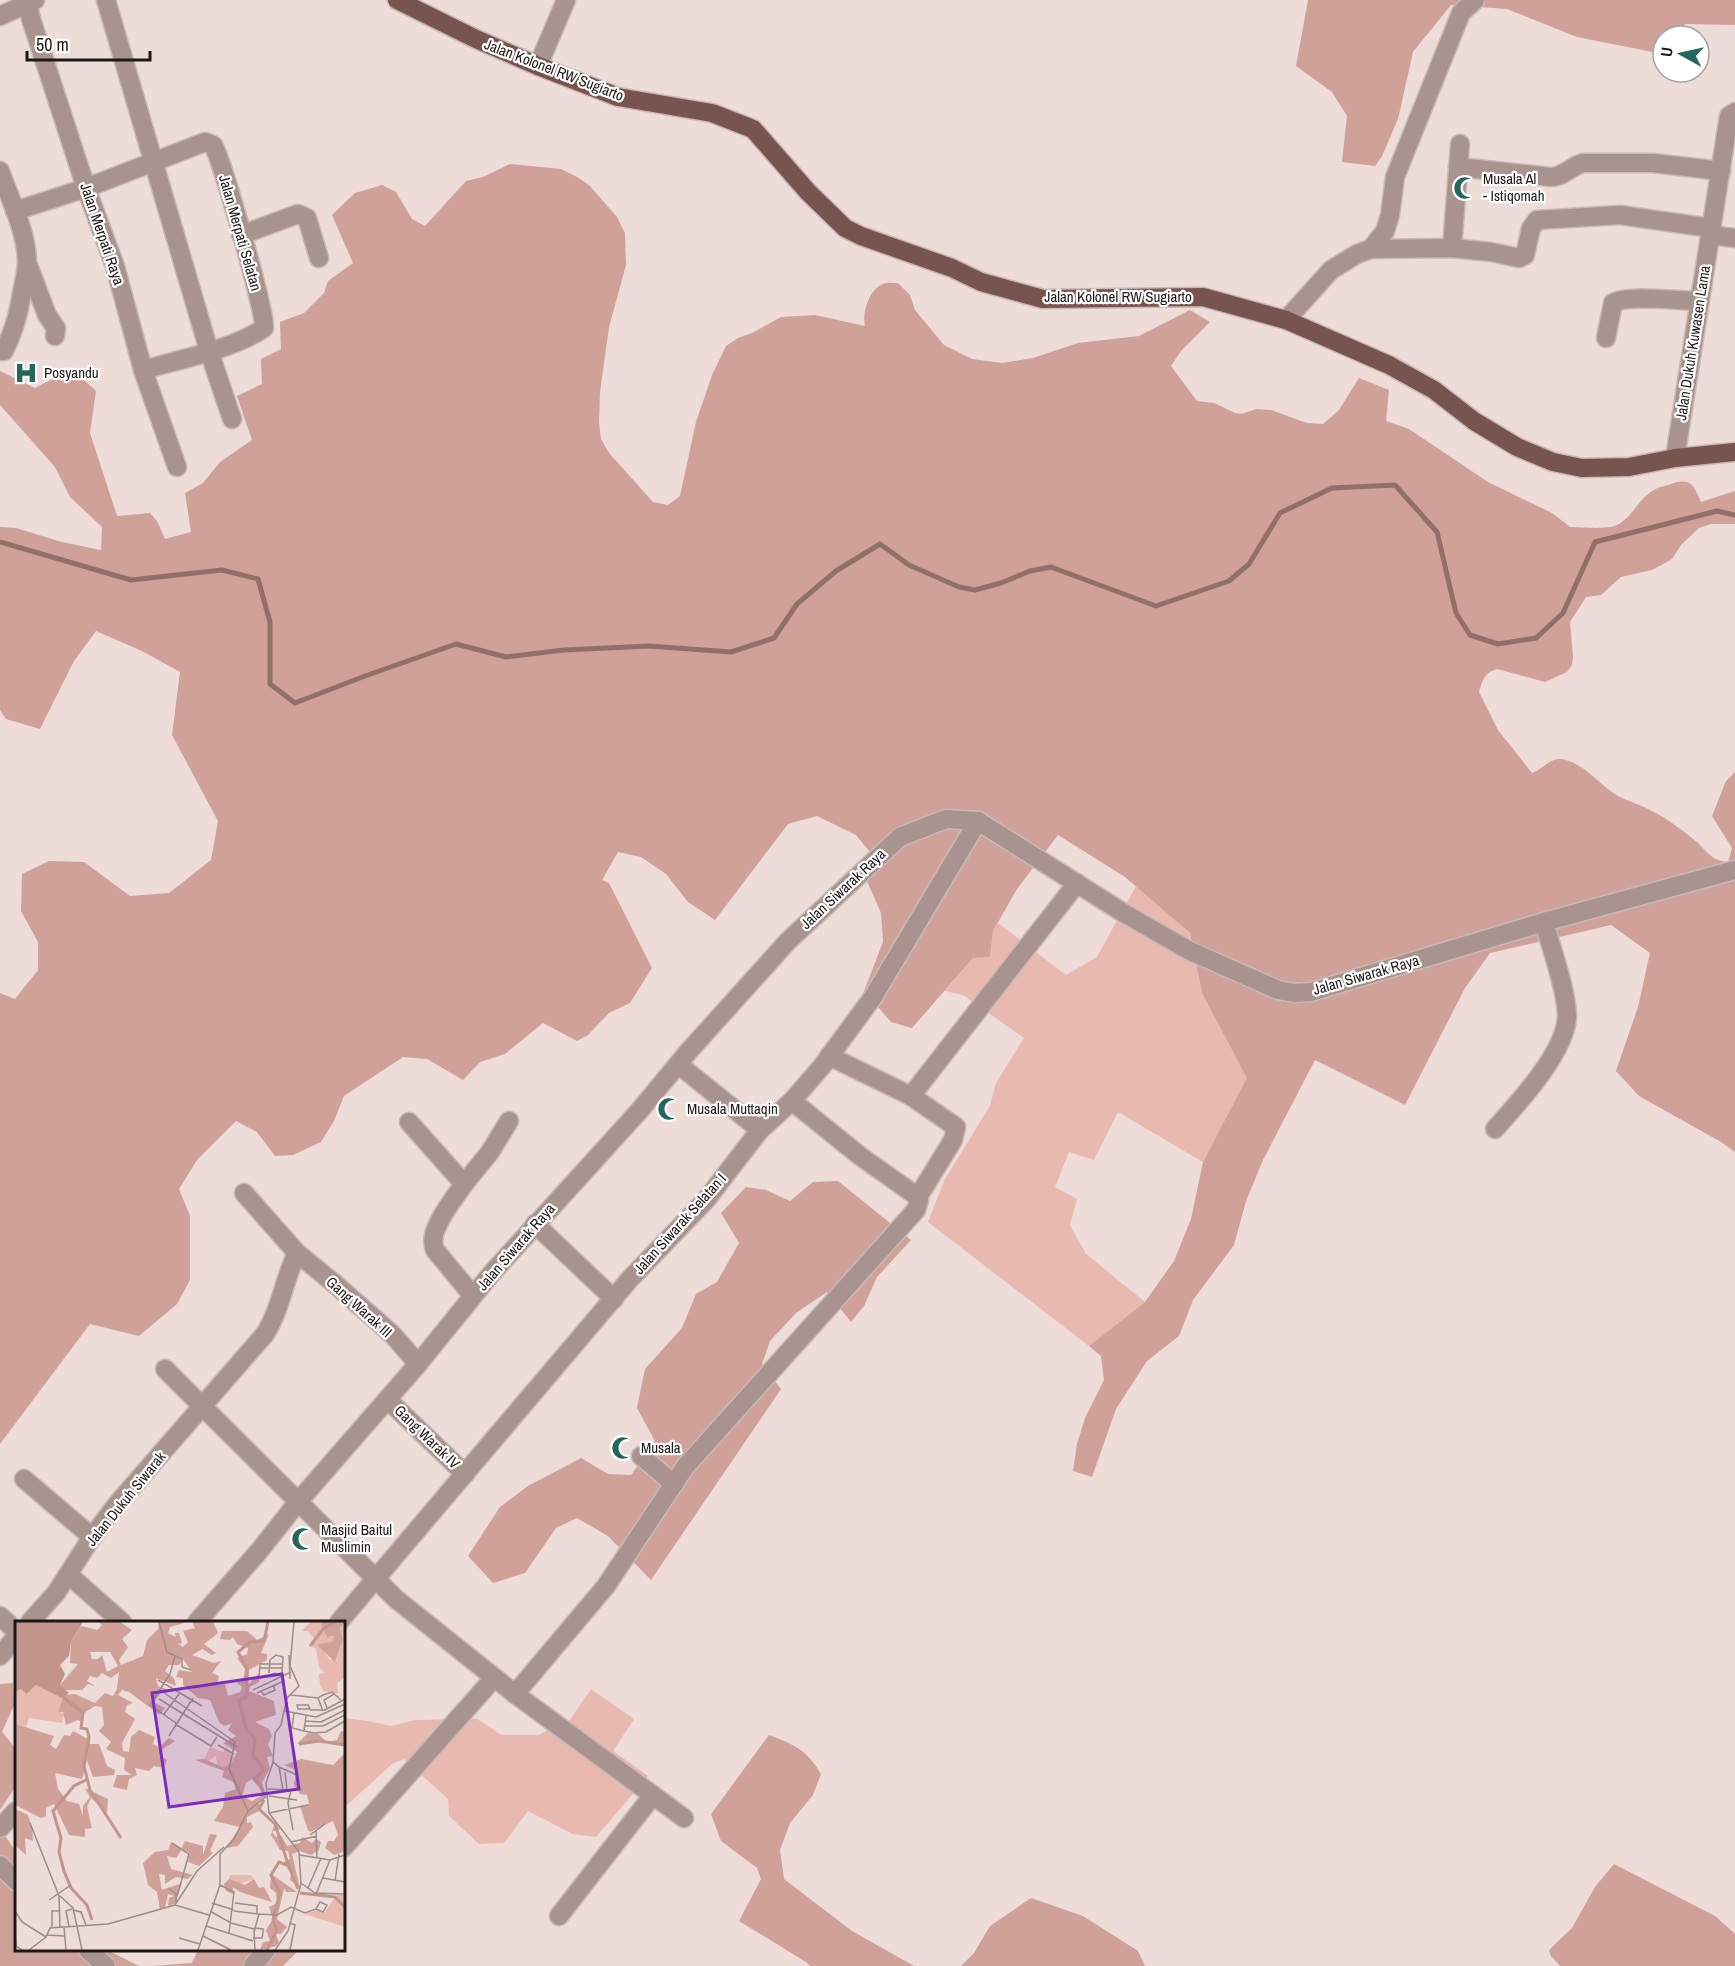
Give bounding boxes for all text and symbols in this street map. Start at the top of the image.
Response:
scale bar [27,24,150,62]
north arrow [1651,24,1711,84]
text: 50 m [36,32,69,57]
street label: Jalan Kolonel RW Sugiarto [482,33,627,106]
text: U [1655,46,1678,58]
place label: Musala Al - Istiqomah [1483,168,1545,206]
street label: Jalan Merpati Selatan [214,172,267,293]
mosque icon: Musala Al - Istiqomah [1452,175,1478,201]
street label: Jalan Merpati Raya [75,180,130,288]
street label: Jalan Dukuh Kuwasen Lama [1670,264,1715,422]
street label: Jalan Kolonel RW Sugiarto [1044,286,1192,307]
hospital icon: Posyandu [13,360,39,386]
place label: Posyandu [44,362,99,383]
street label: Jalan Siwarak Raya [795,844,890,934]
street label: Jalan Siwarak Raya [1310,949,1421,1000]
mosque icon: Musala Muttaqin [656,1096,682,1122]
place label: Musala Muttaqin [687,1098,778,1119]
street label: Jalan Siwarak Selatan I [629,1169,731,1279]
street label: Jalan Siwarak Raya [472,1198,560,1295]
street label: Gang Warak III [322,1271,397,1342]
street label: Gang Warak IV [390,1400,465,1474]
mosque icon: Musala [610,1435,636,1461]
place label: Musala [641,1437,681,1458]
street label: Jalan Dukuh Siwarak [81,1446,171,1550]
place label: Masjid Baitul Muslimin [321,1519,392,1557]
mosque icon: Masjid Baitul Muslimin [290,1526,316,1552]
inset map [15,1621,345,1951]

